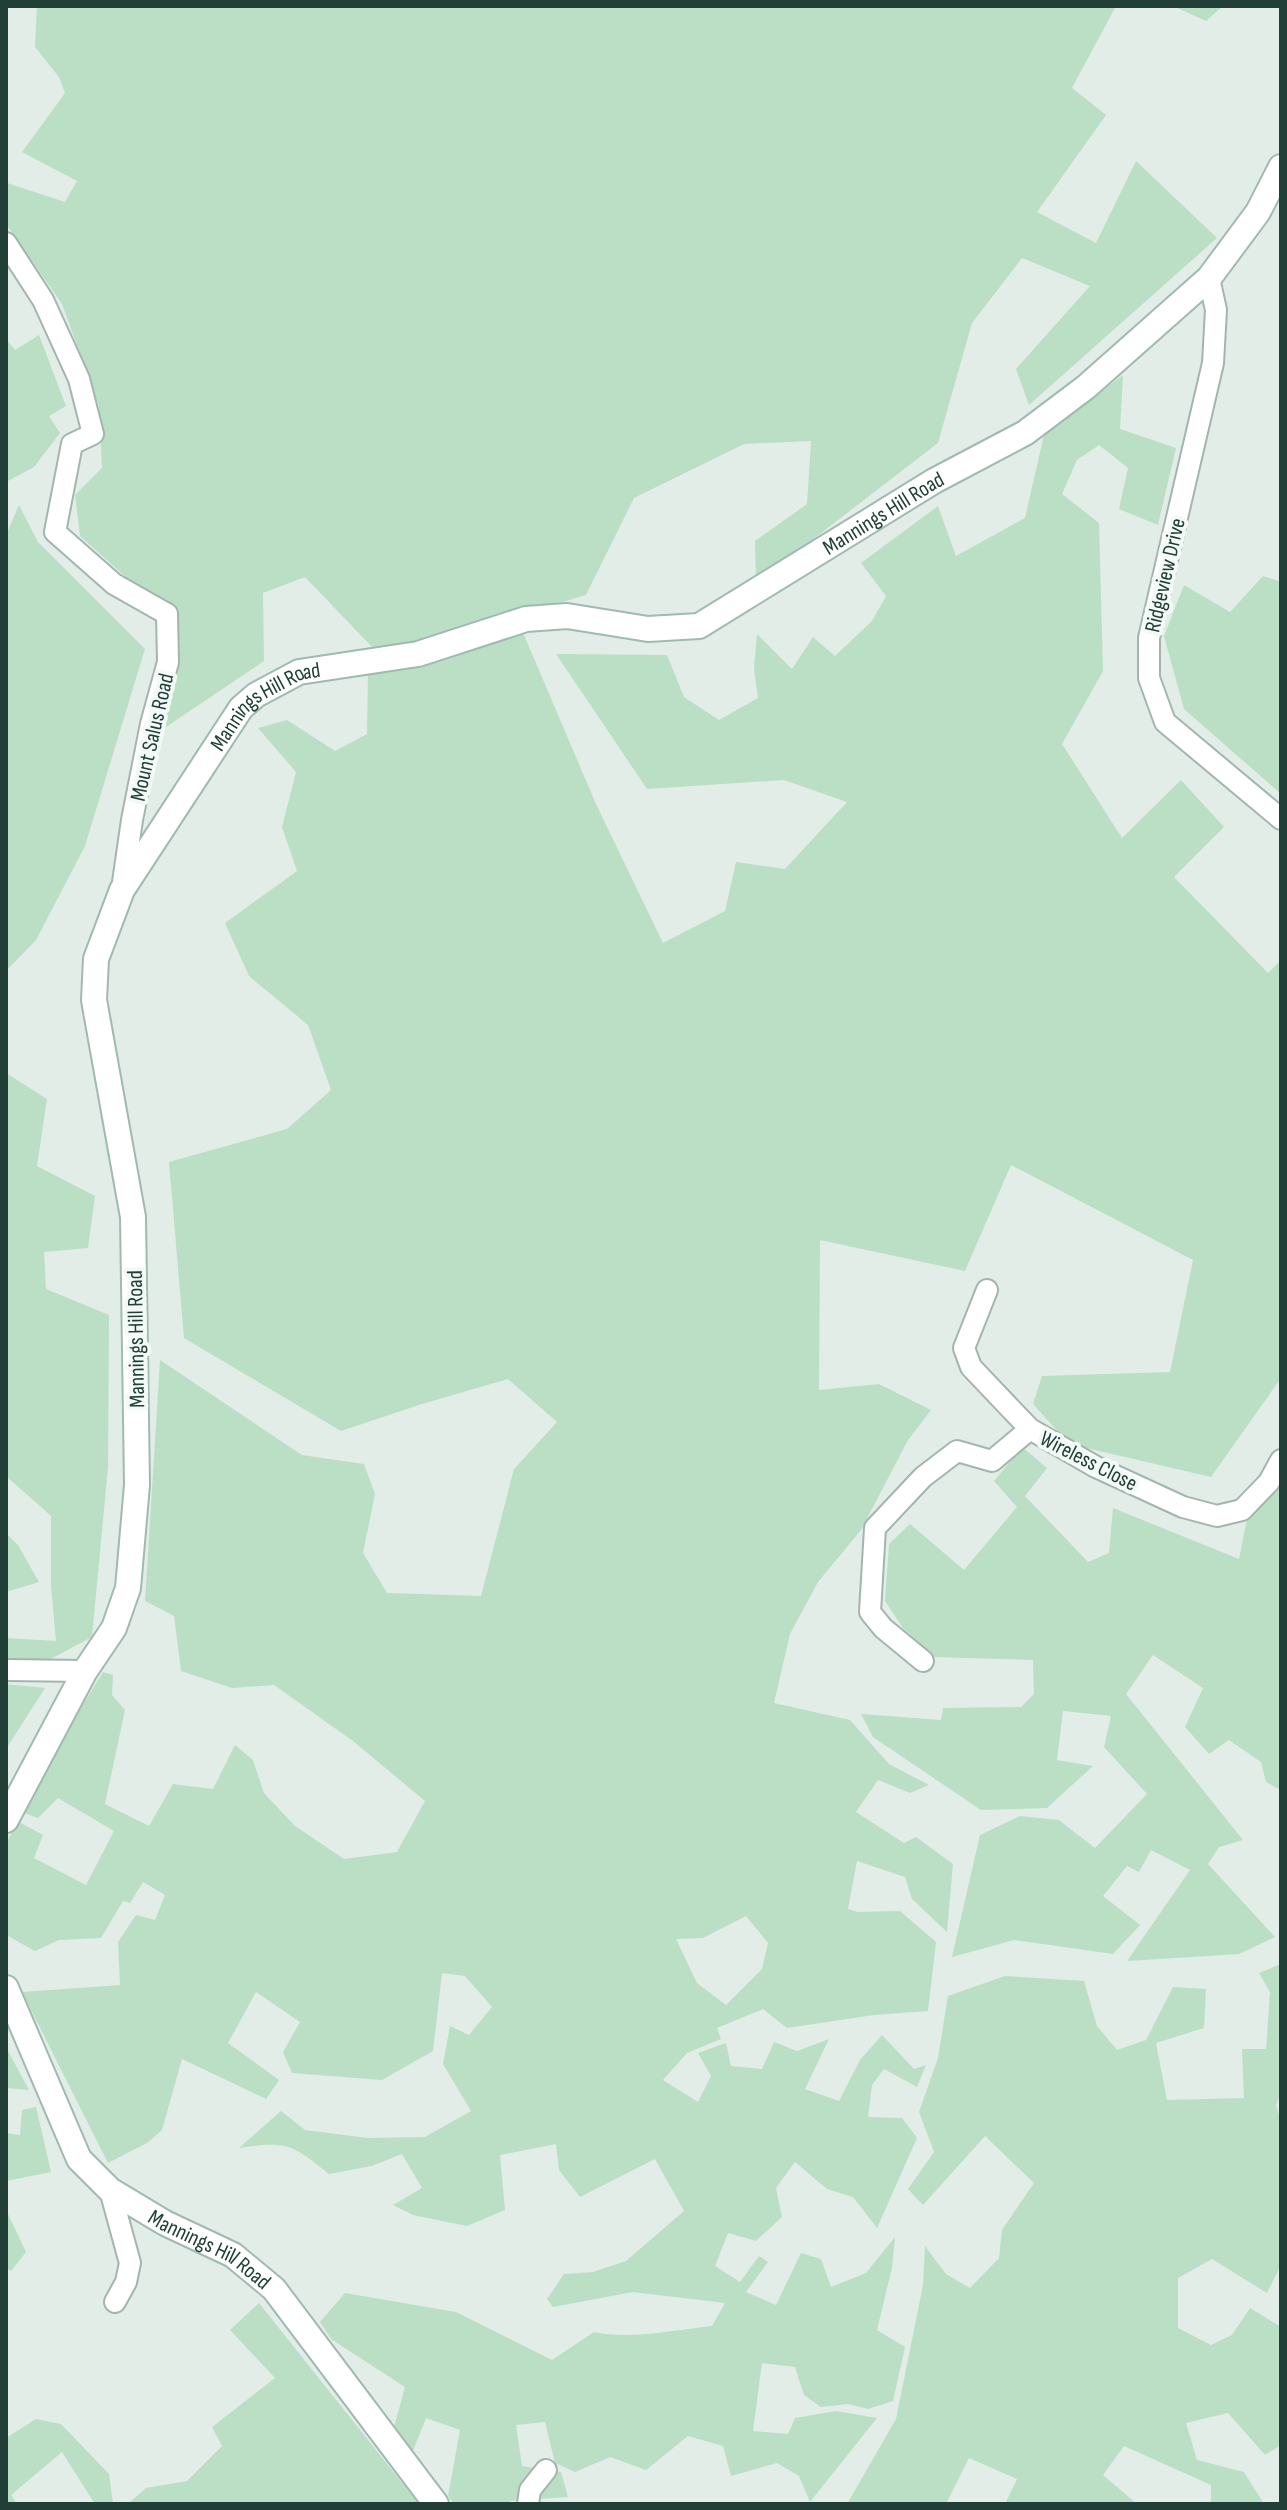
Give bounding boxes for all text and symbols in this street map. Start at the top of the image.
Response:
street label: Mannings Hill Road [818,466,949,561]
street label: Ridgeview Drive [1139,516,1192,635]
street label: Mannings Hill Road [205,657,322,756]
street label: Mount Salus Road [125,671,180,804]
street label: Mannings Hill Road [122,1270,151,1408]
street label: Wireless Close [1035,1425,1142,1497]
street label: Mannings Hill Road [143,2204,276,2296]

